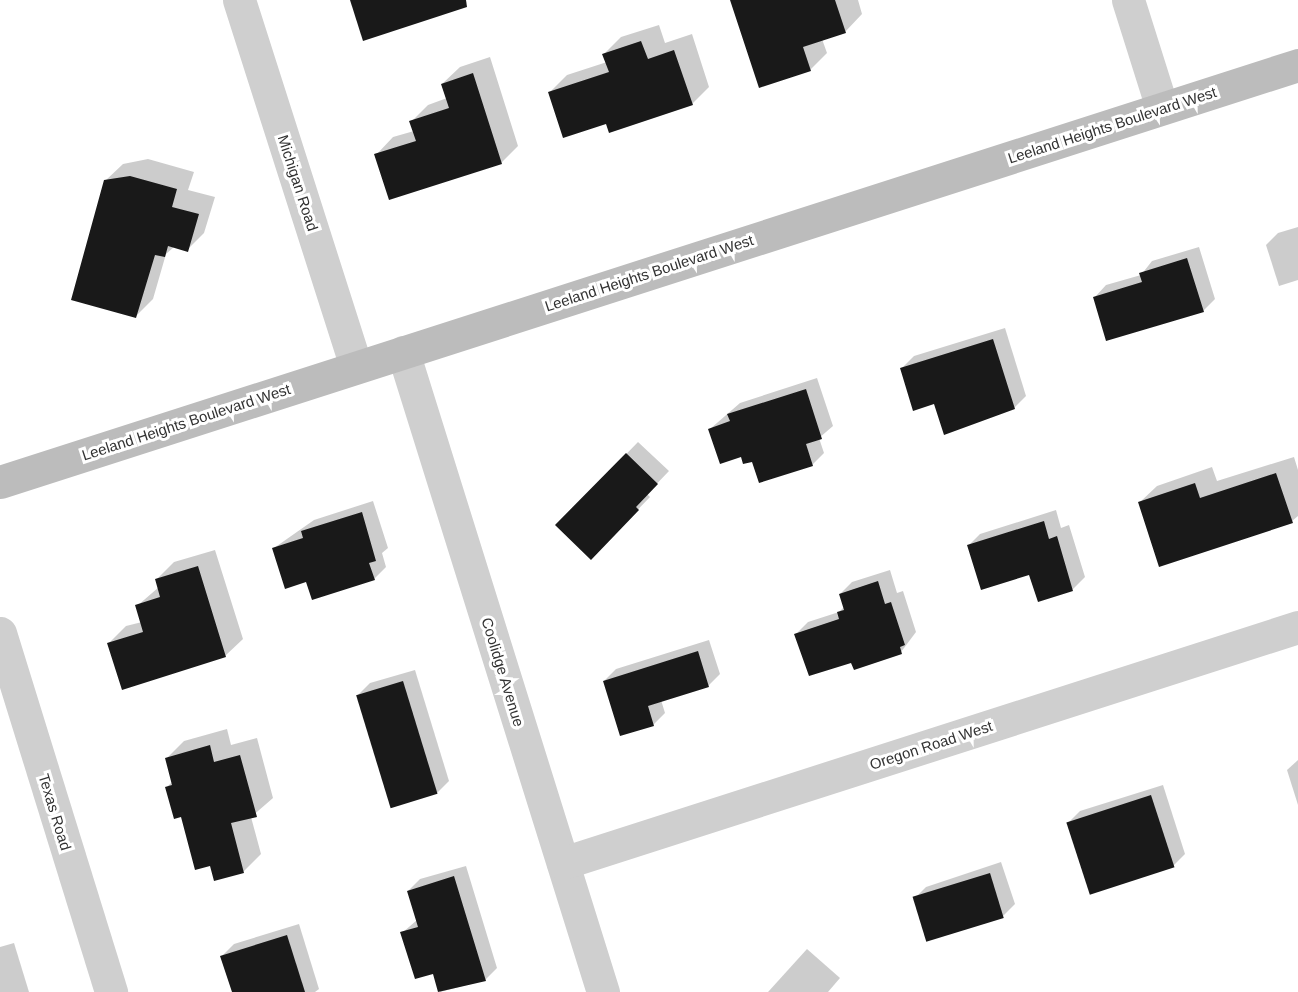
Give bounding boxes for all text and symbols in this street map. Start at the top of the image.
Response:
street label: Leeland Heights Boulevard West [1005,83,1219,167]
street label: Michigan Road [274,133,322,233]
street label: Leeland Heights Boulevard West [542,231,756,315]
street label: Leeland Heights Boulevard West [79,380,293,464]
street label: Coolidge Avenue [478,615,528,729]
street label: Oregon Road West [867,717,995,773]
street label: Texas Road [35,771,75,853]

